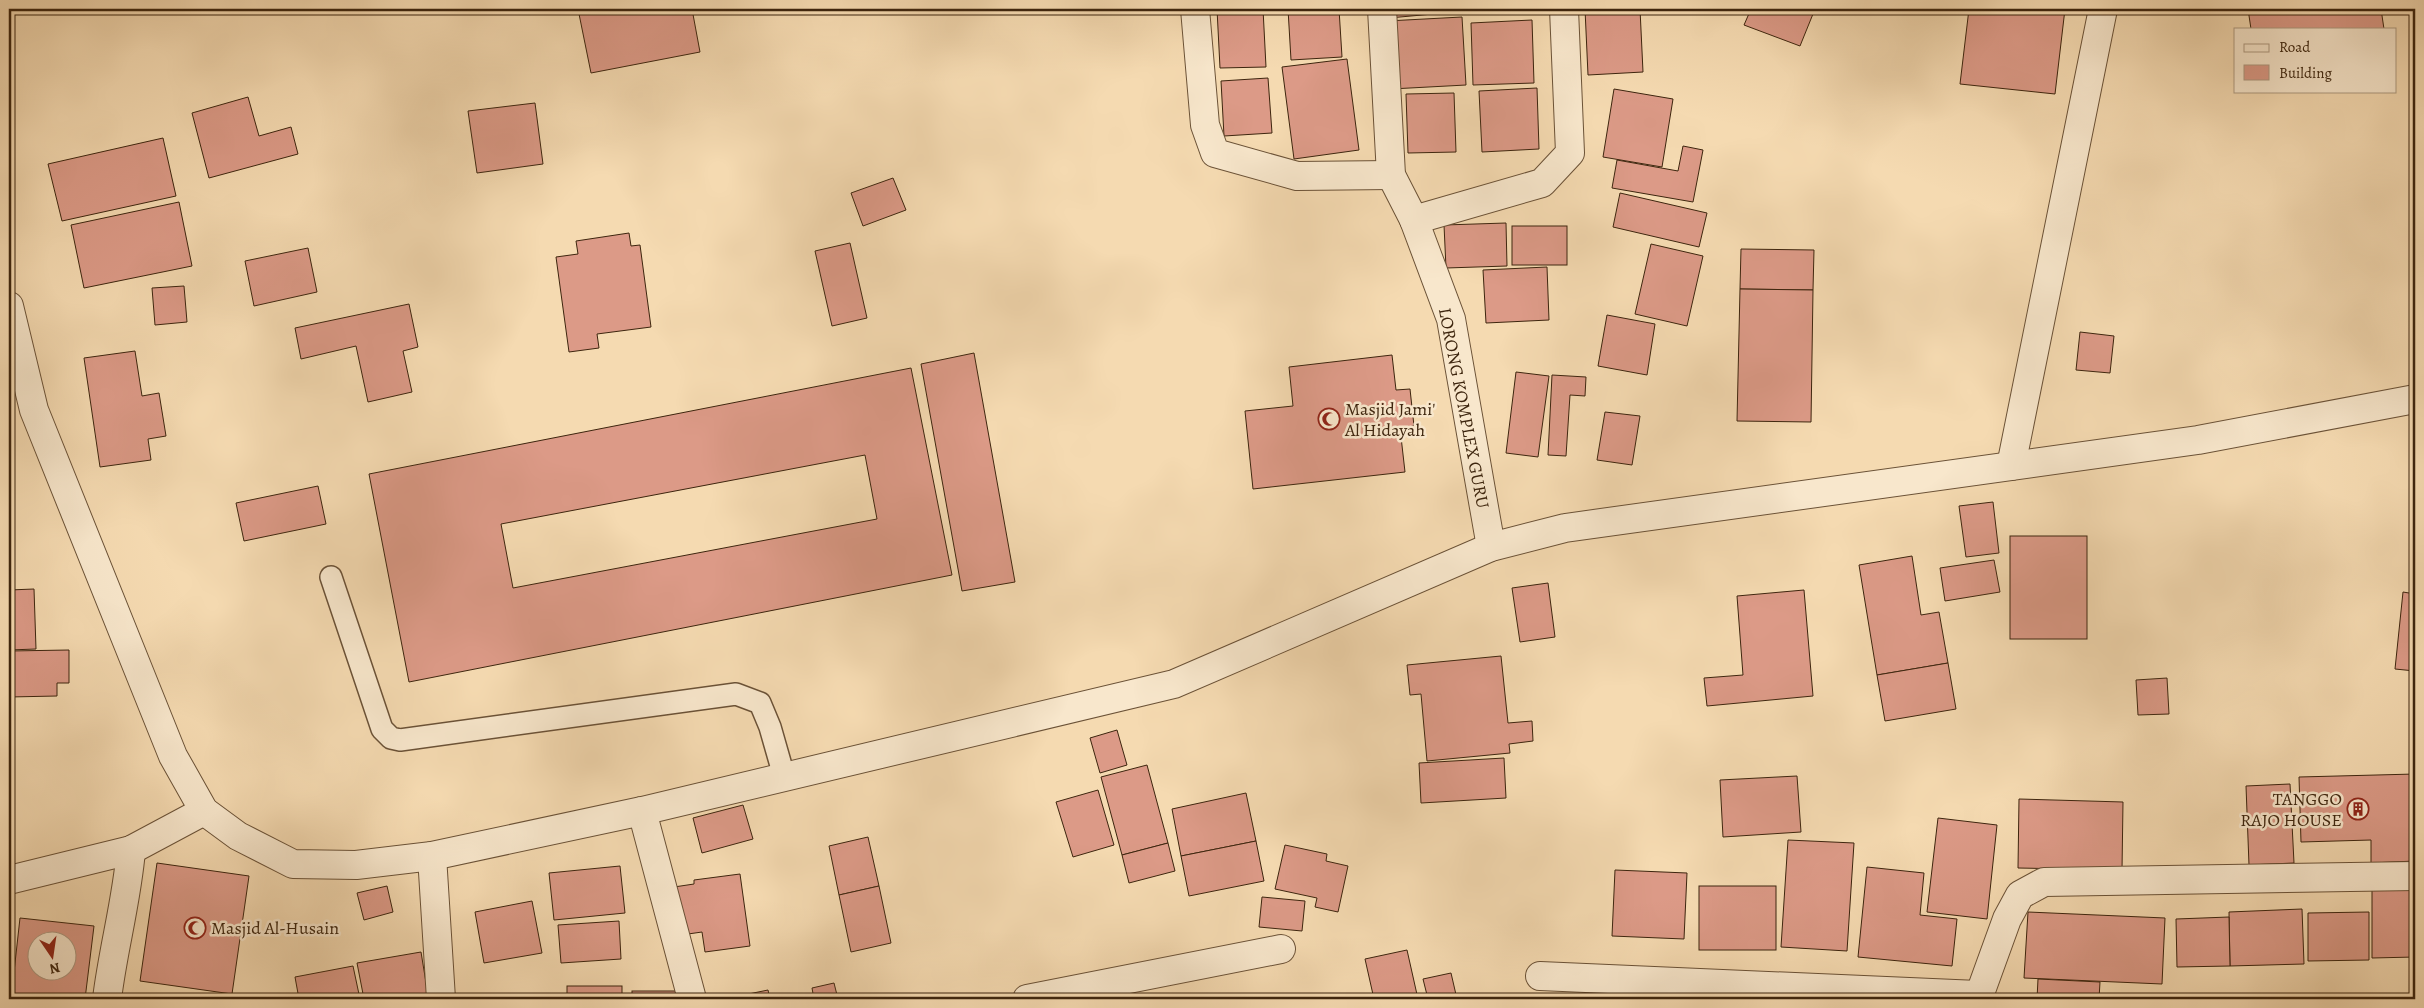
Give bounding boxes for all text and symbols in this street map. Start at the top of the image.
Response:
legend [2234,28,2396,92]
text: Road [2279,37,2311,57]
text: Building [2279,63,2332,83]
street label: LORONG KOMPLEX GURU [1433,306,1495,510]
place label: Masjid Jami' Al Hidayah [1344,397,1435,442]
mosque icon: Masjid Jami' Al Hidayah [1317,407,1341,431]
place label: TANGGO RAJO HOUSE [2240,787,2342,832]
building icon: TANGGO RAJO HOUSE [2346,797,2370,821]
mosque icon: Masjid Al-Husain [183,916,207,940]
place label: Masjid Al-Husain [211,916,339,940]
north arrow [28,930,78,980]
text: N [48,958,62,979]

